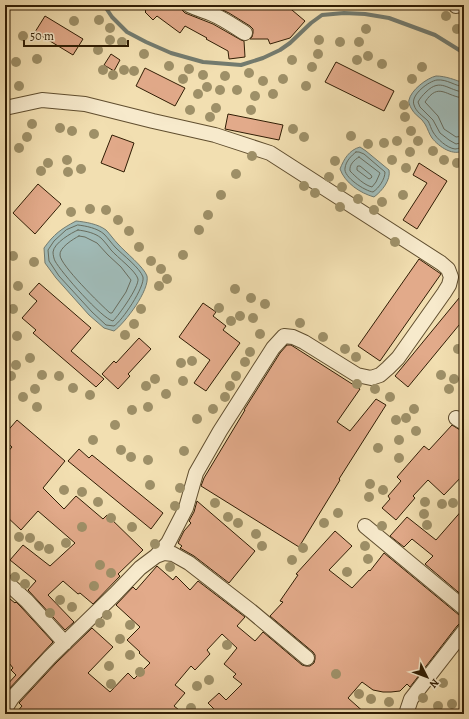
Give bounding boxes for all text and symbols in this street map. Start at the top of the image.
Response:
scale bar [24,22,128,48]
text: 50 m [30,28,54,44]
north arrow [407,657,447,697]
text: N [426,675,442,691]

